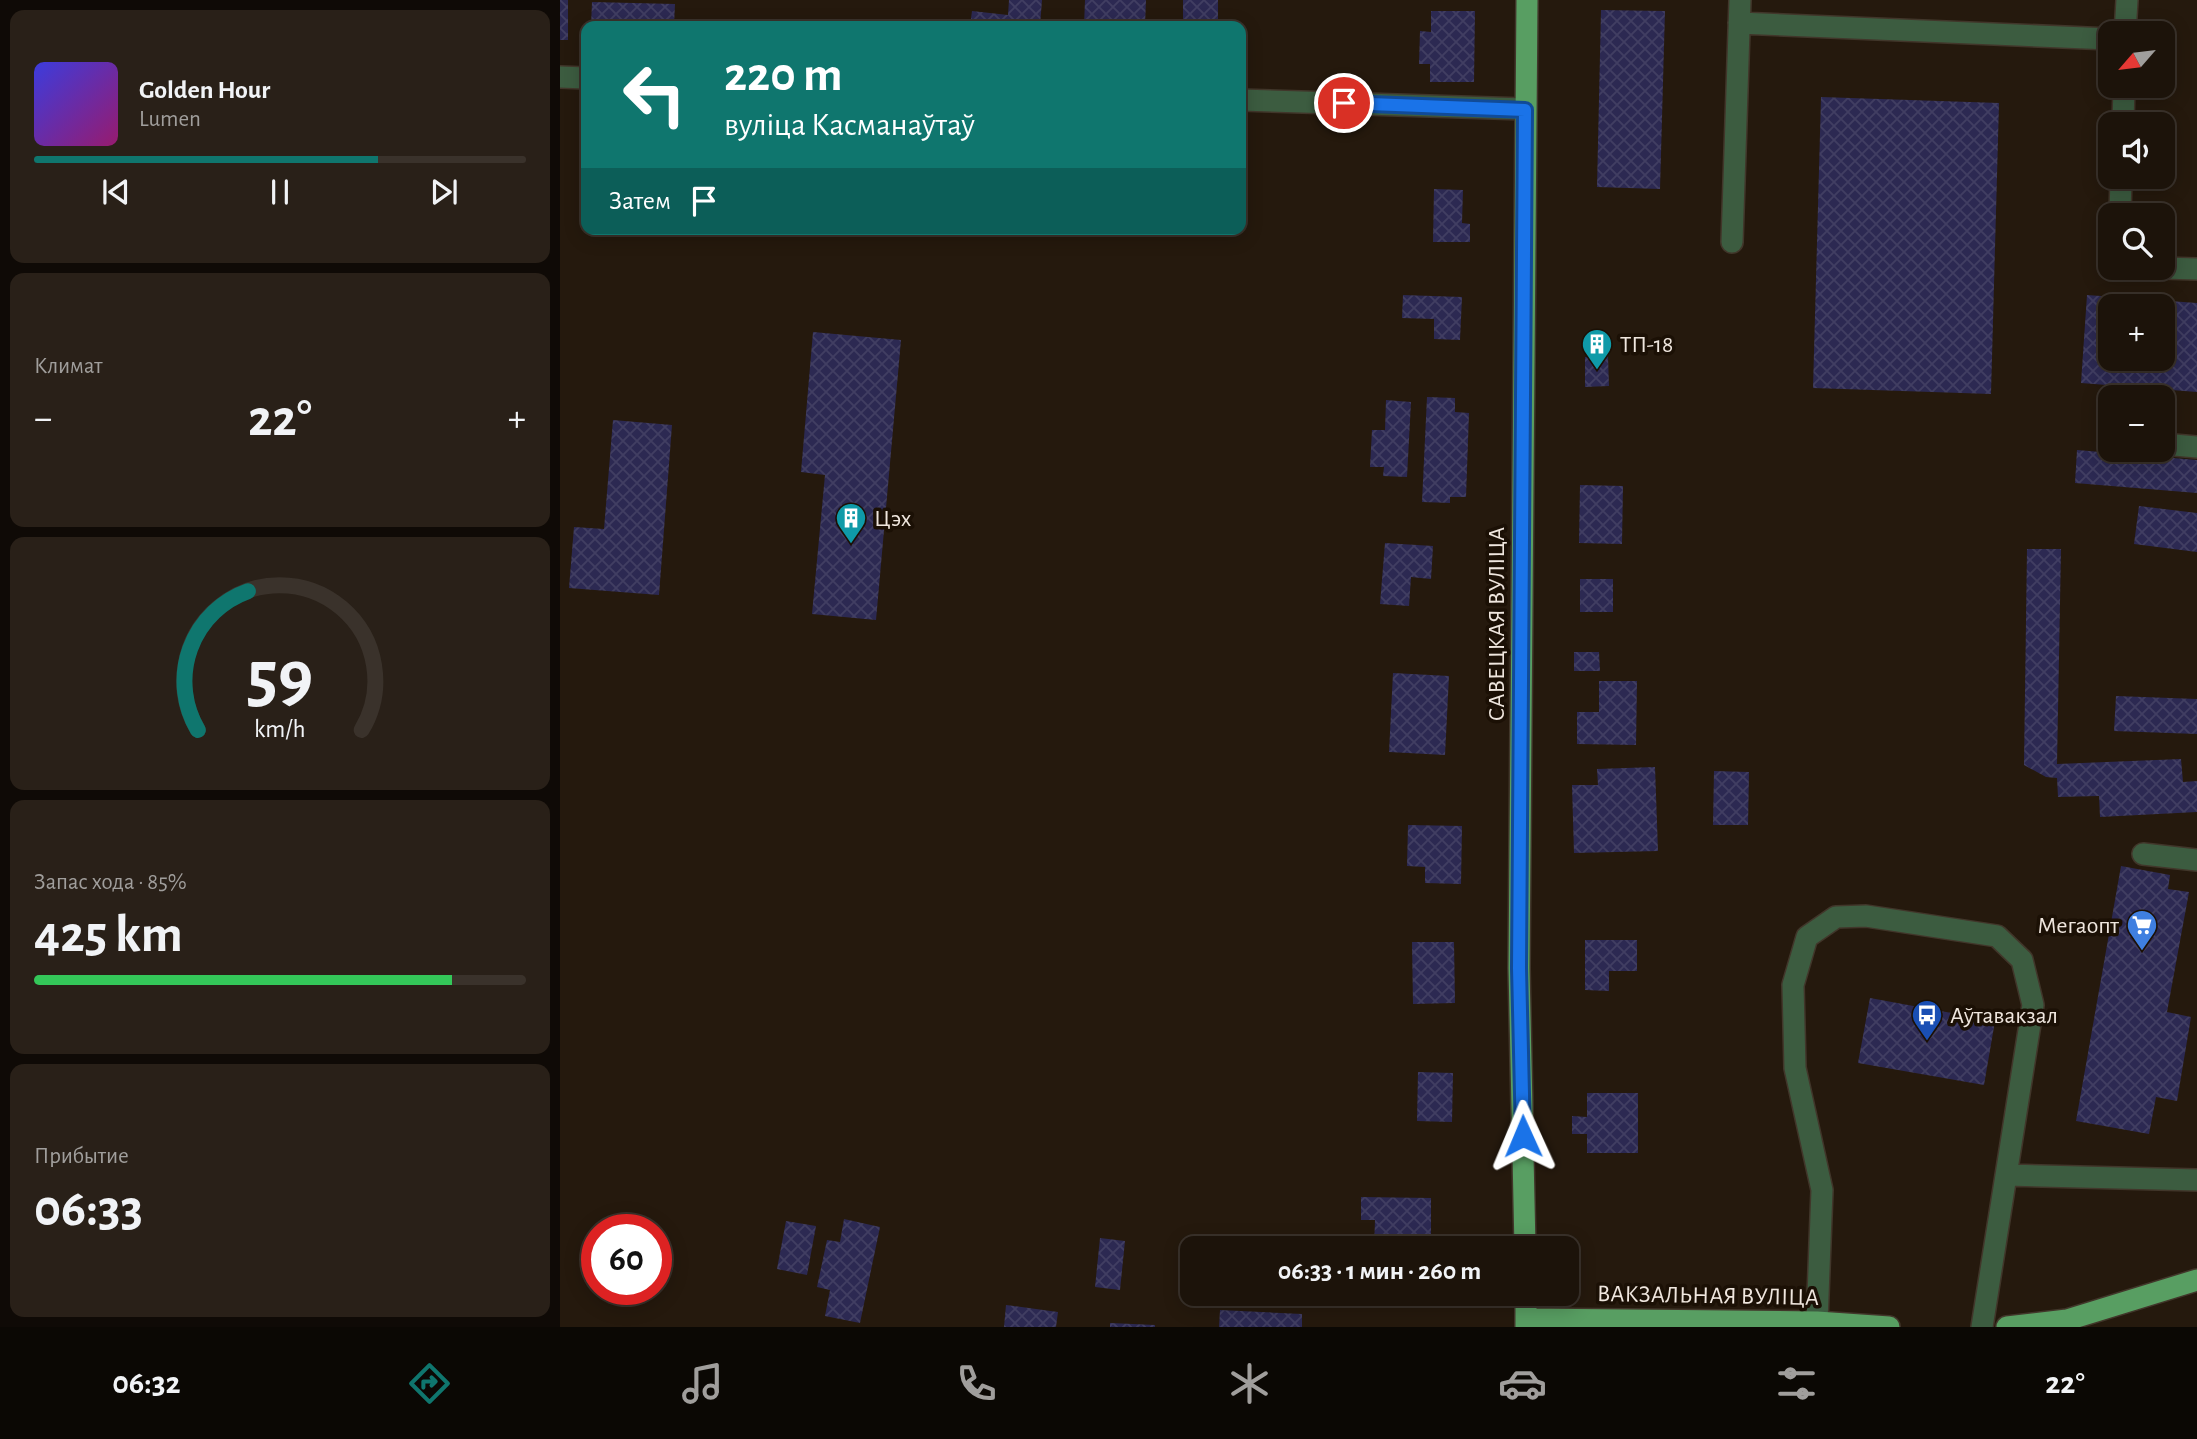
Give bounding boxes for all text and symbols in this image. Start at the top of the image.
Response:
north arrow [2098,21,2175,98]
map controls [2098,21,2175,462]
icon: left [609,49,700,140]
text: 220 m [724,51,843,100]
pin [1314,73,1374,133]
text: Golden Hour [139,77,270,103]
icon: arrive [1325,84,1363,122]
text: Lumen [139,108,201,131]
text: вуліца Касманаўтаў [724,109,975,141]
button: sound [2098,112,2175,189]
icon: previous [97,173,135,211]
icon: pause [261,173,299,211]
icon: next [425,173,463,211]
icon: arrive [685,182,723,220]
text: Затем [609,188,671,214]
button: search [2098,203,2175,280]
button: + [2098,294,2175,371]
building icon: ТП-18 [1580,327,1614,371]
place label: ТП-18 [1620,333,1673,357]
text: Климат [34,355,103,378]
button: − [2098,385,2175,462]
text: 22° [248,393,312,445]
text: − [34,400,52,438]
text: + [508,400,526,438]
building icon: Цэх [834,501,868,545]
place label: Цэх [874,507,912,531]
street label: САВЕЦКАЯ ВУЛІЦА [1485,527,1509,721]
text: 59 [247,642,313,715]
text: km/h [254,716,306,741]
text: Запас хода · 85% [34,871,187,894]
supermarket icon: Мегаопт [2125,908,2159,952]
text: 425 km [34,909,183,961]
place label: Мегаопт [2037,914,2119,938]
bus stop icon: Аўтавакзал [1910,998,1944,1042]
place label: Аўтавакзал [1950,1004,2058,1028]
position arrow [1486,1099,1560,1173]
text: Прибытие [34,1145,129,1168]
text: 06:33 [34,1183,143,1235]
speed limit sign: 60 [581,1214,672,1305]
text: 06:33 · 1 мин · 260 m [1278,1258,1481,1284]
street label: ВАКЗАЛЬНАЯ ВУЛІЦА [1597,1282,1819,1310]
icon: directions [405,1359,454,1408]
icon: music [678,1359,727,1408]
icon: phone [952,1359,1001,1408]
icon: climate [1225,1359,1274,1408]
icon: car [1498,1359,1547,1408]
icon: filters [1772,1359,1821,1408]
text: 06:32 [112,1367,181,1399]
text: 22° [2045,1367,2085,1399]

